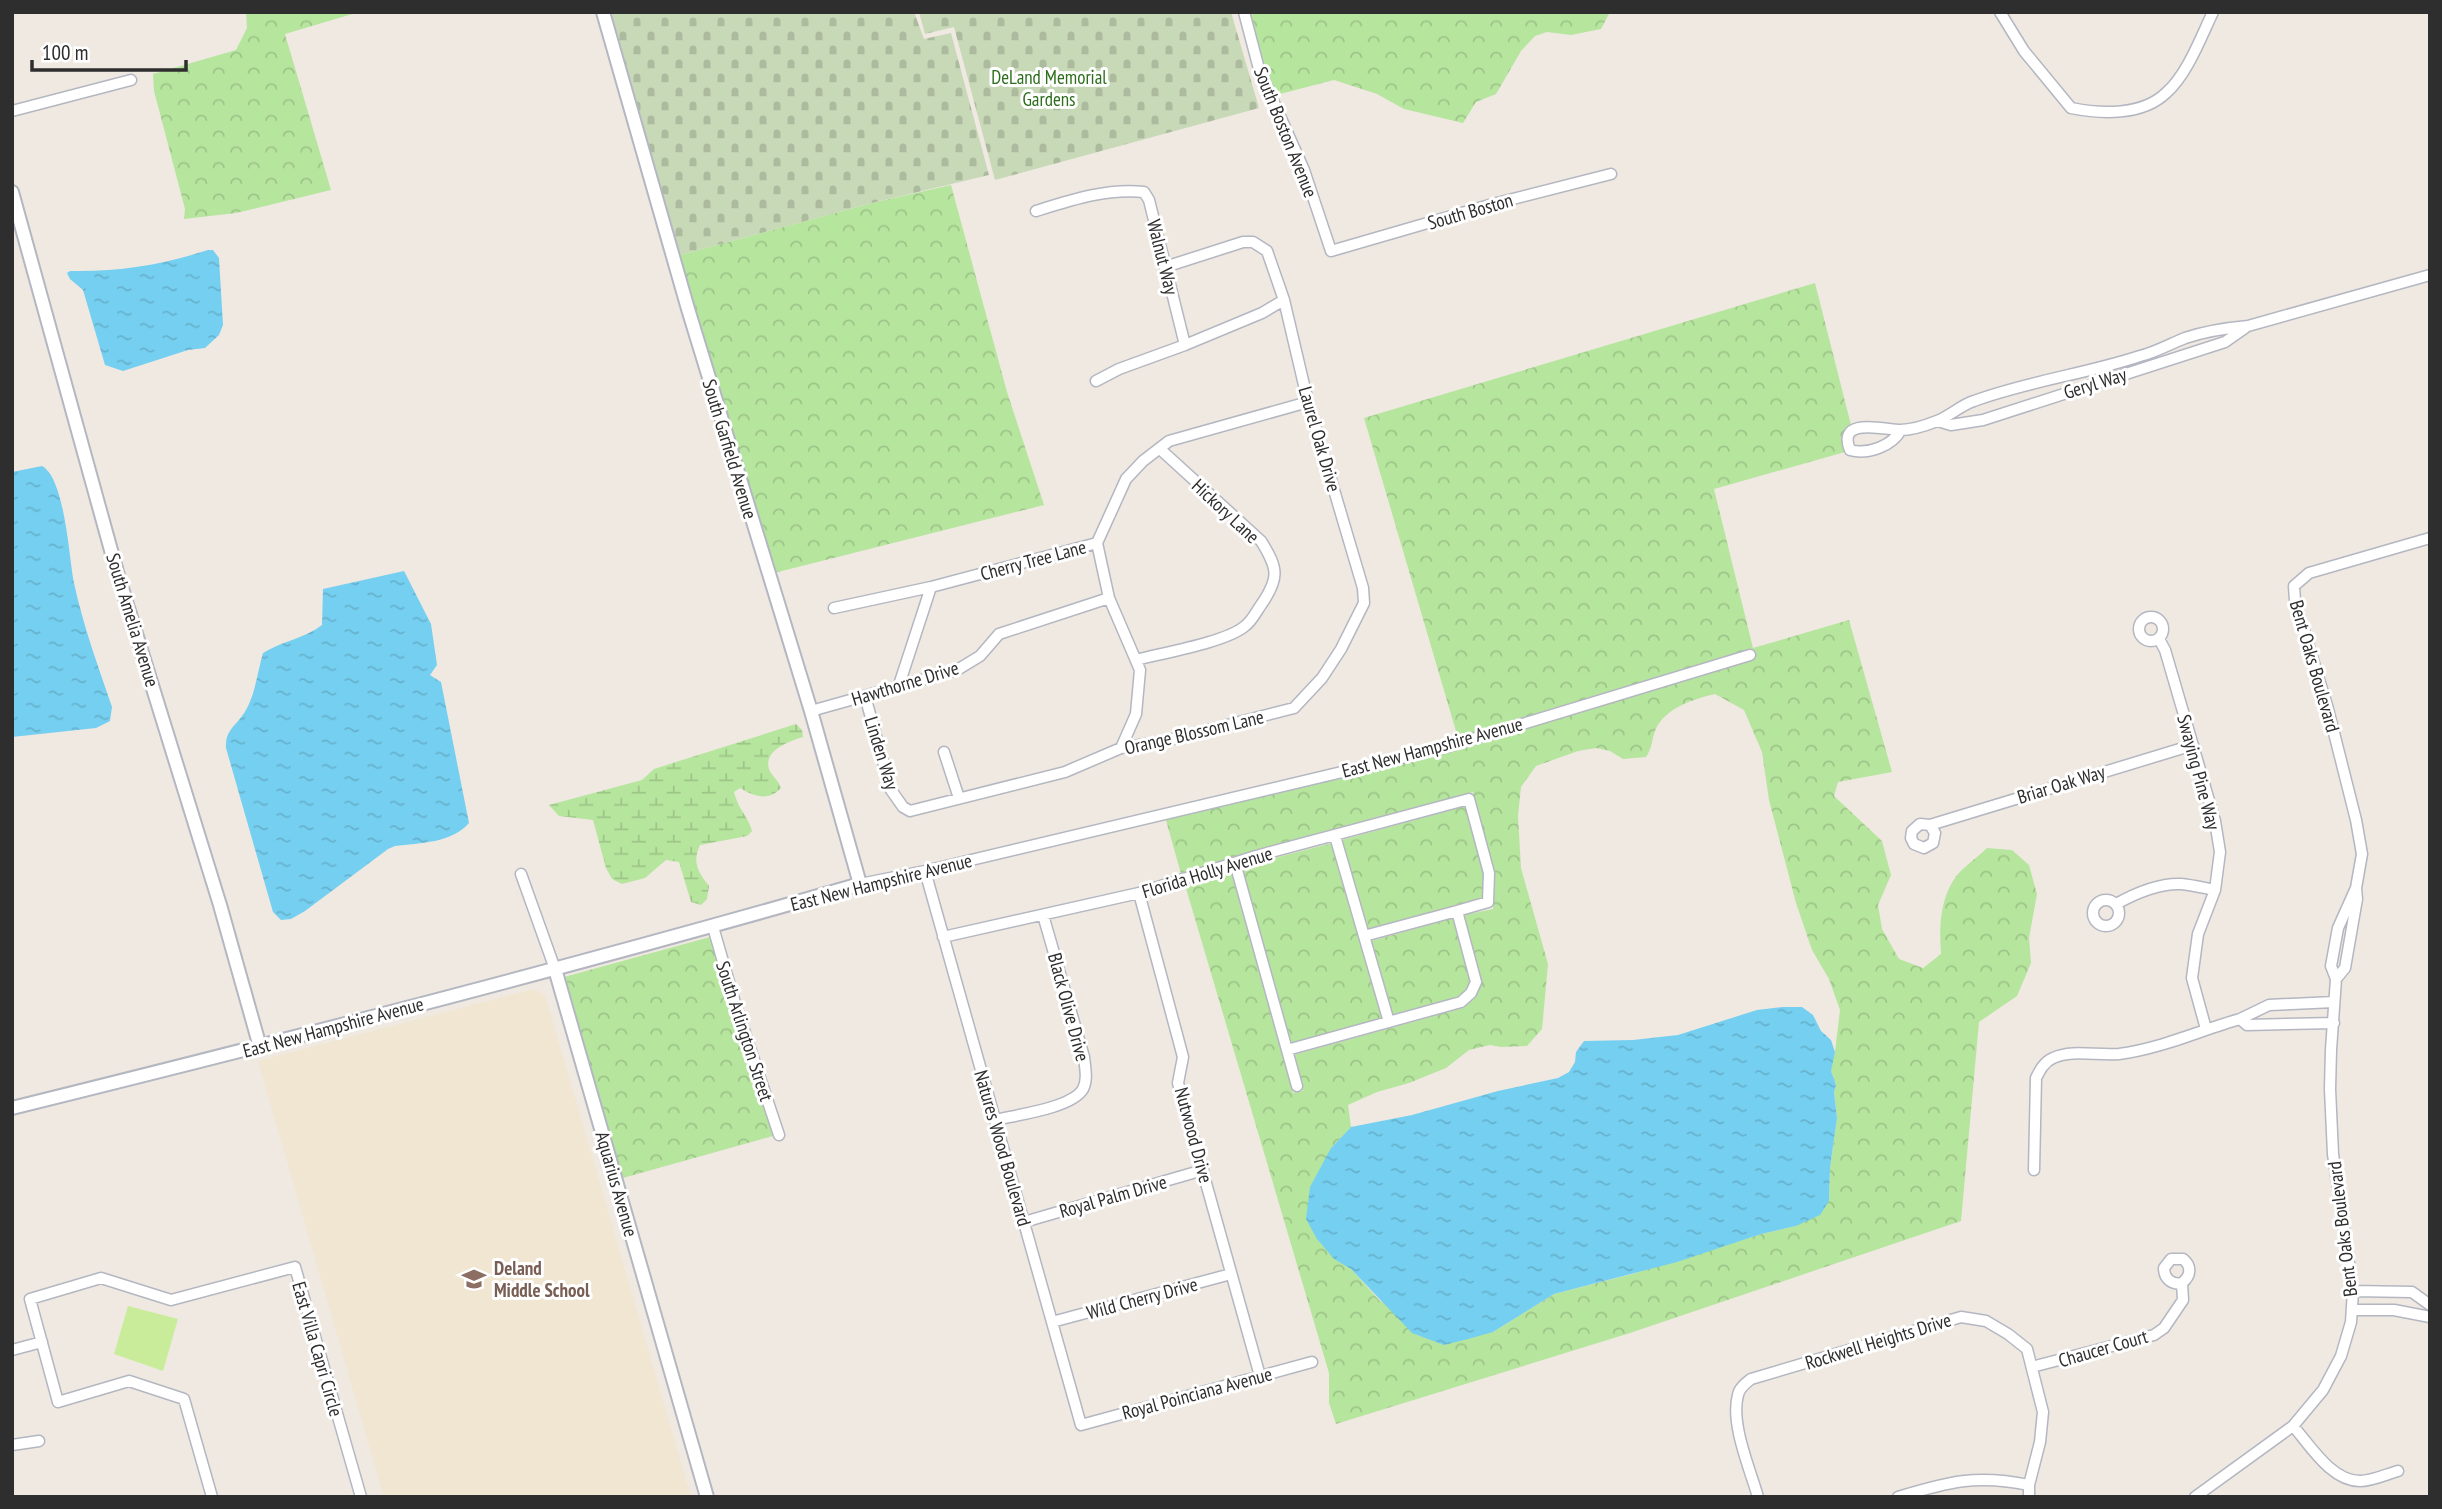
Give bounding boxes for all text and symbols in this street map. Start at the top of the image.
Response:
scale bar [32,28,186,72]
text: 100 m [42,39,88,66]
street label: South Boston Avenue [1249,63,1323,201]
park label: DeLand Memorial Gardens [991,65,1107,111]
street label: South Boston [1425,187,1515,235]
street label: Walnut Way [1142,217,1184,298]
street label: Geryl Way [2061,362,2130,404]
street label: South Garfield Avenue [697,376,763,522]
street label: Laurel Oak Drive [1294,384,1347,495]
street label: Hickory Lane [1187,474,1265,548]
street label: Cherry Tree Lane [977,534,1089,586]
street label: South Amelia Avenue [101,550,165,690]
street label: Bent Oaks Boulevard [2285,597,2345,735]
street label: Hawthorne Drive [849,655,962,711]
street label: Orange Blossom Lane [1122,704,1266,760]
street label: East New Hampshire Avenue [1339,711,1525,783]
street label: Swaying Pine Way [2172,712,2226,833]
street label: Linden Way [860,713,905,793]
street label: Briar Oak Way [2014,759,2109,809]
street label: Florida Holly Avenue [1139,841,1275,903]
street label: East New Hampshire Avenue [788,848,974,916]
street label: Black Olive Drive [1043,950,1095,1064]
street label: South Arlington Street [711,958,779,1105]
street label: East New Hampshire Avenue [240,991,426,1063]
street label: Natures Wood Boulevard [969,1067,1037,1229]
street label: Nutwood Drive [1170,1085,1218,1186]
street label: Aquarius Avenue [591,1129,644,1240]
street label: Bent Oaks Boulevard [2322,1160,2362,1298]
street label: Royal Palm Drive [1057,1169,1170,1223]
place label: Deland Middle School [494,1256,590,1302]
school or university icon: Deland Middle School [460,1265,488,1293]
street label: Wild Cherry Drive [1084,1272,1200,1324]
street label: East Villa Capri Circle [287,1279,349,1419]
street label: Rockwell Heights Drive [1802,1307,1954,1375]
street label: Chaucer Court [2055,1324,2151,1372]
street label: Royal Poinciana Avenue [1119,1361,1275,1425]

